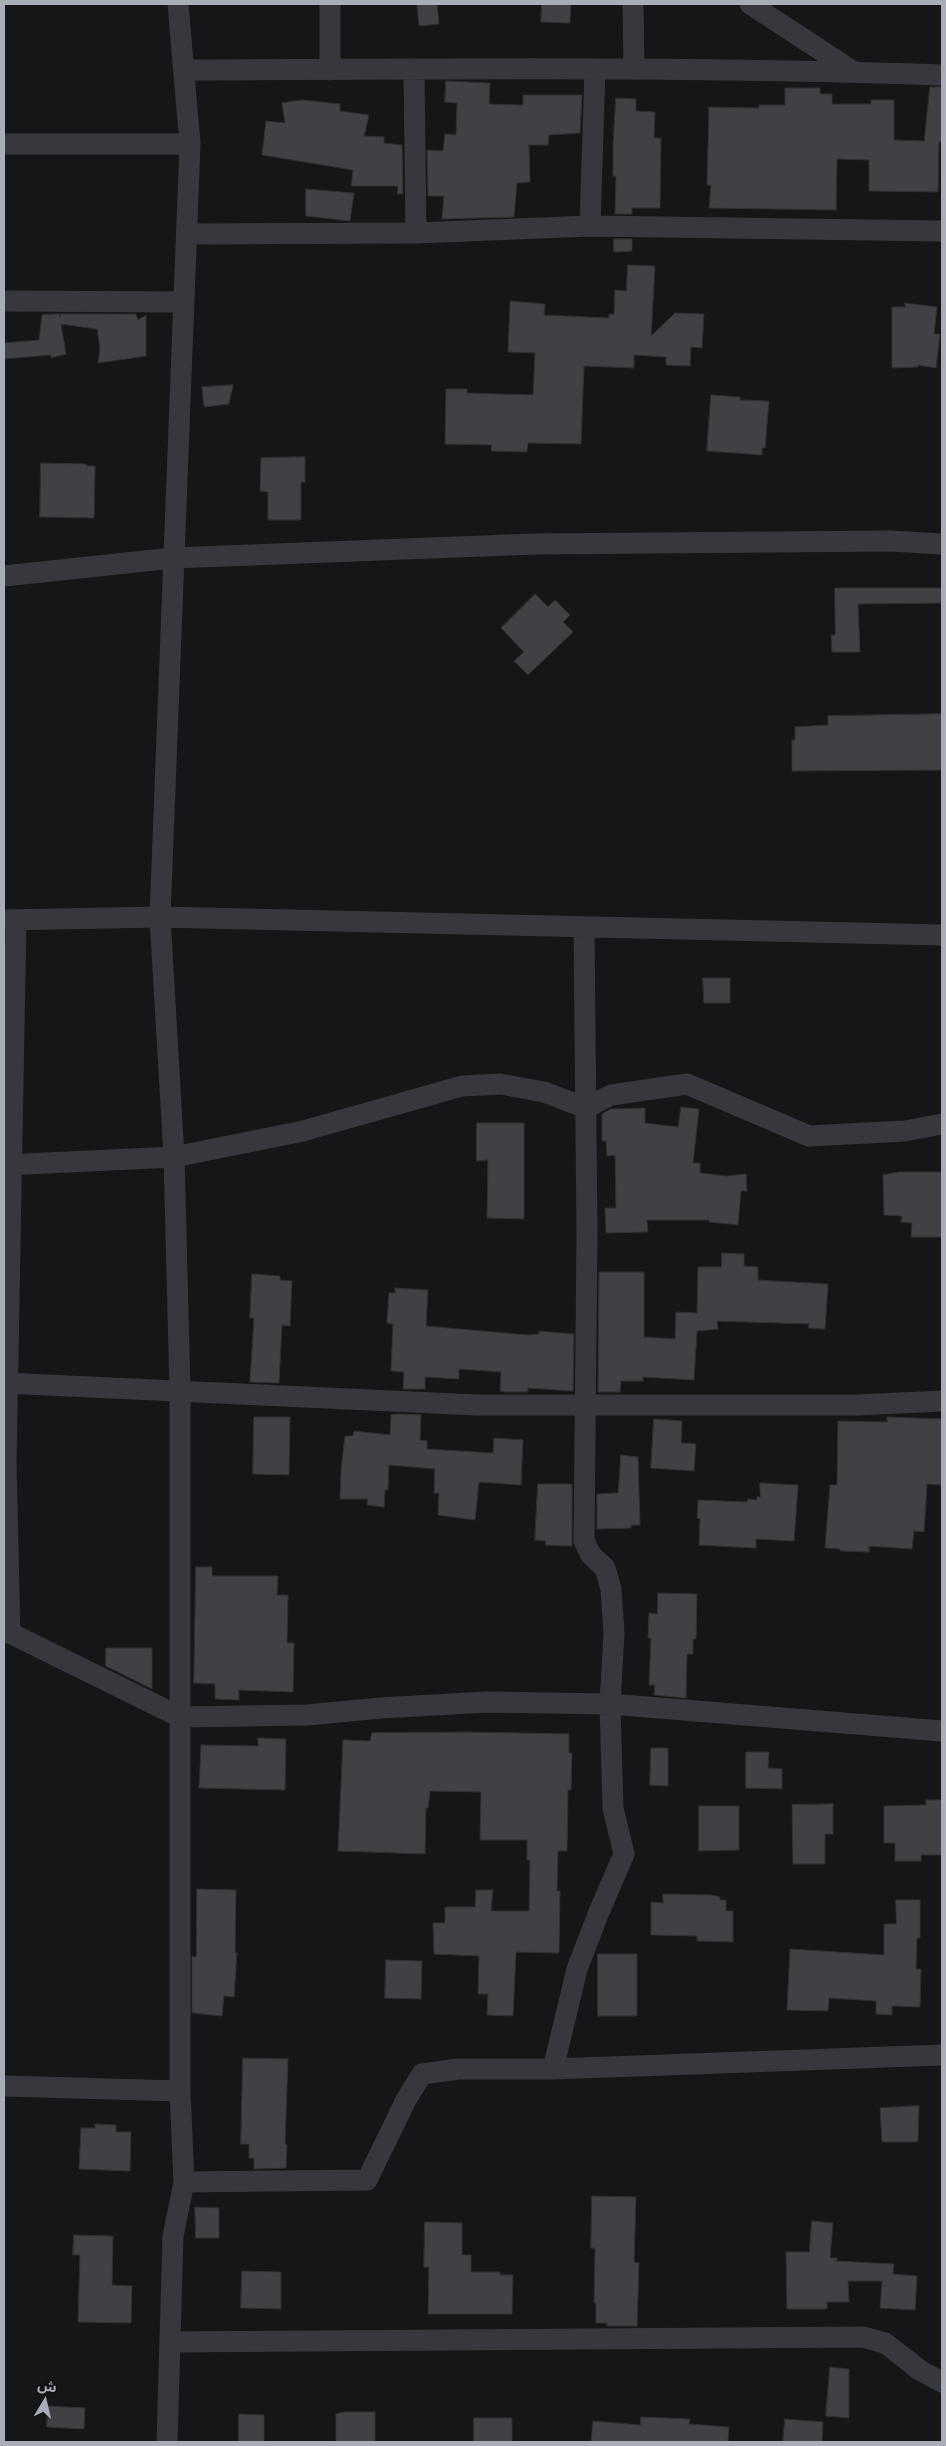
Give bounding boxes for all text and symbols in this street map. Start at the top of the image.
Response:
north arrow [20,2376,70,2426]
text: ش [36,2376,58,2397]

